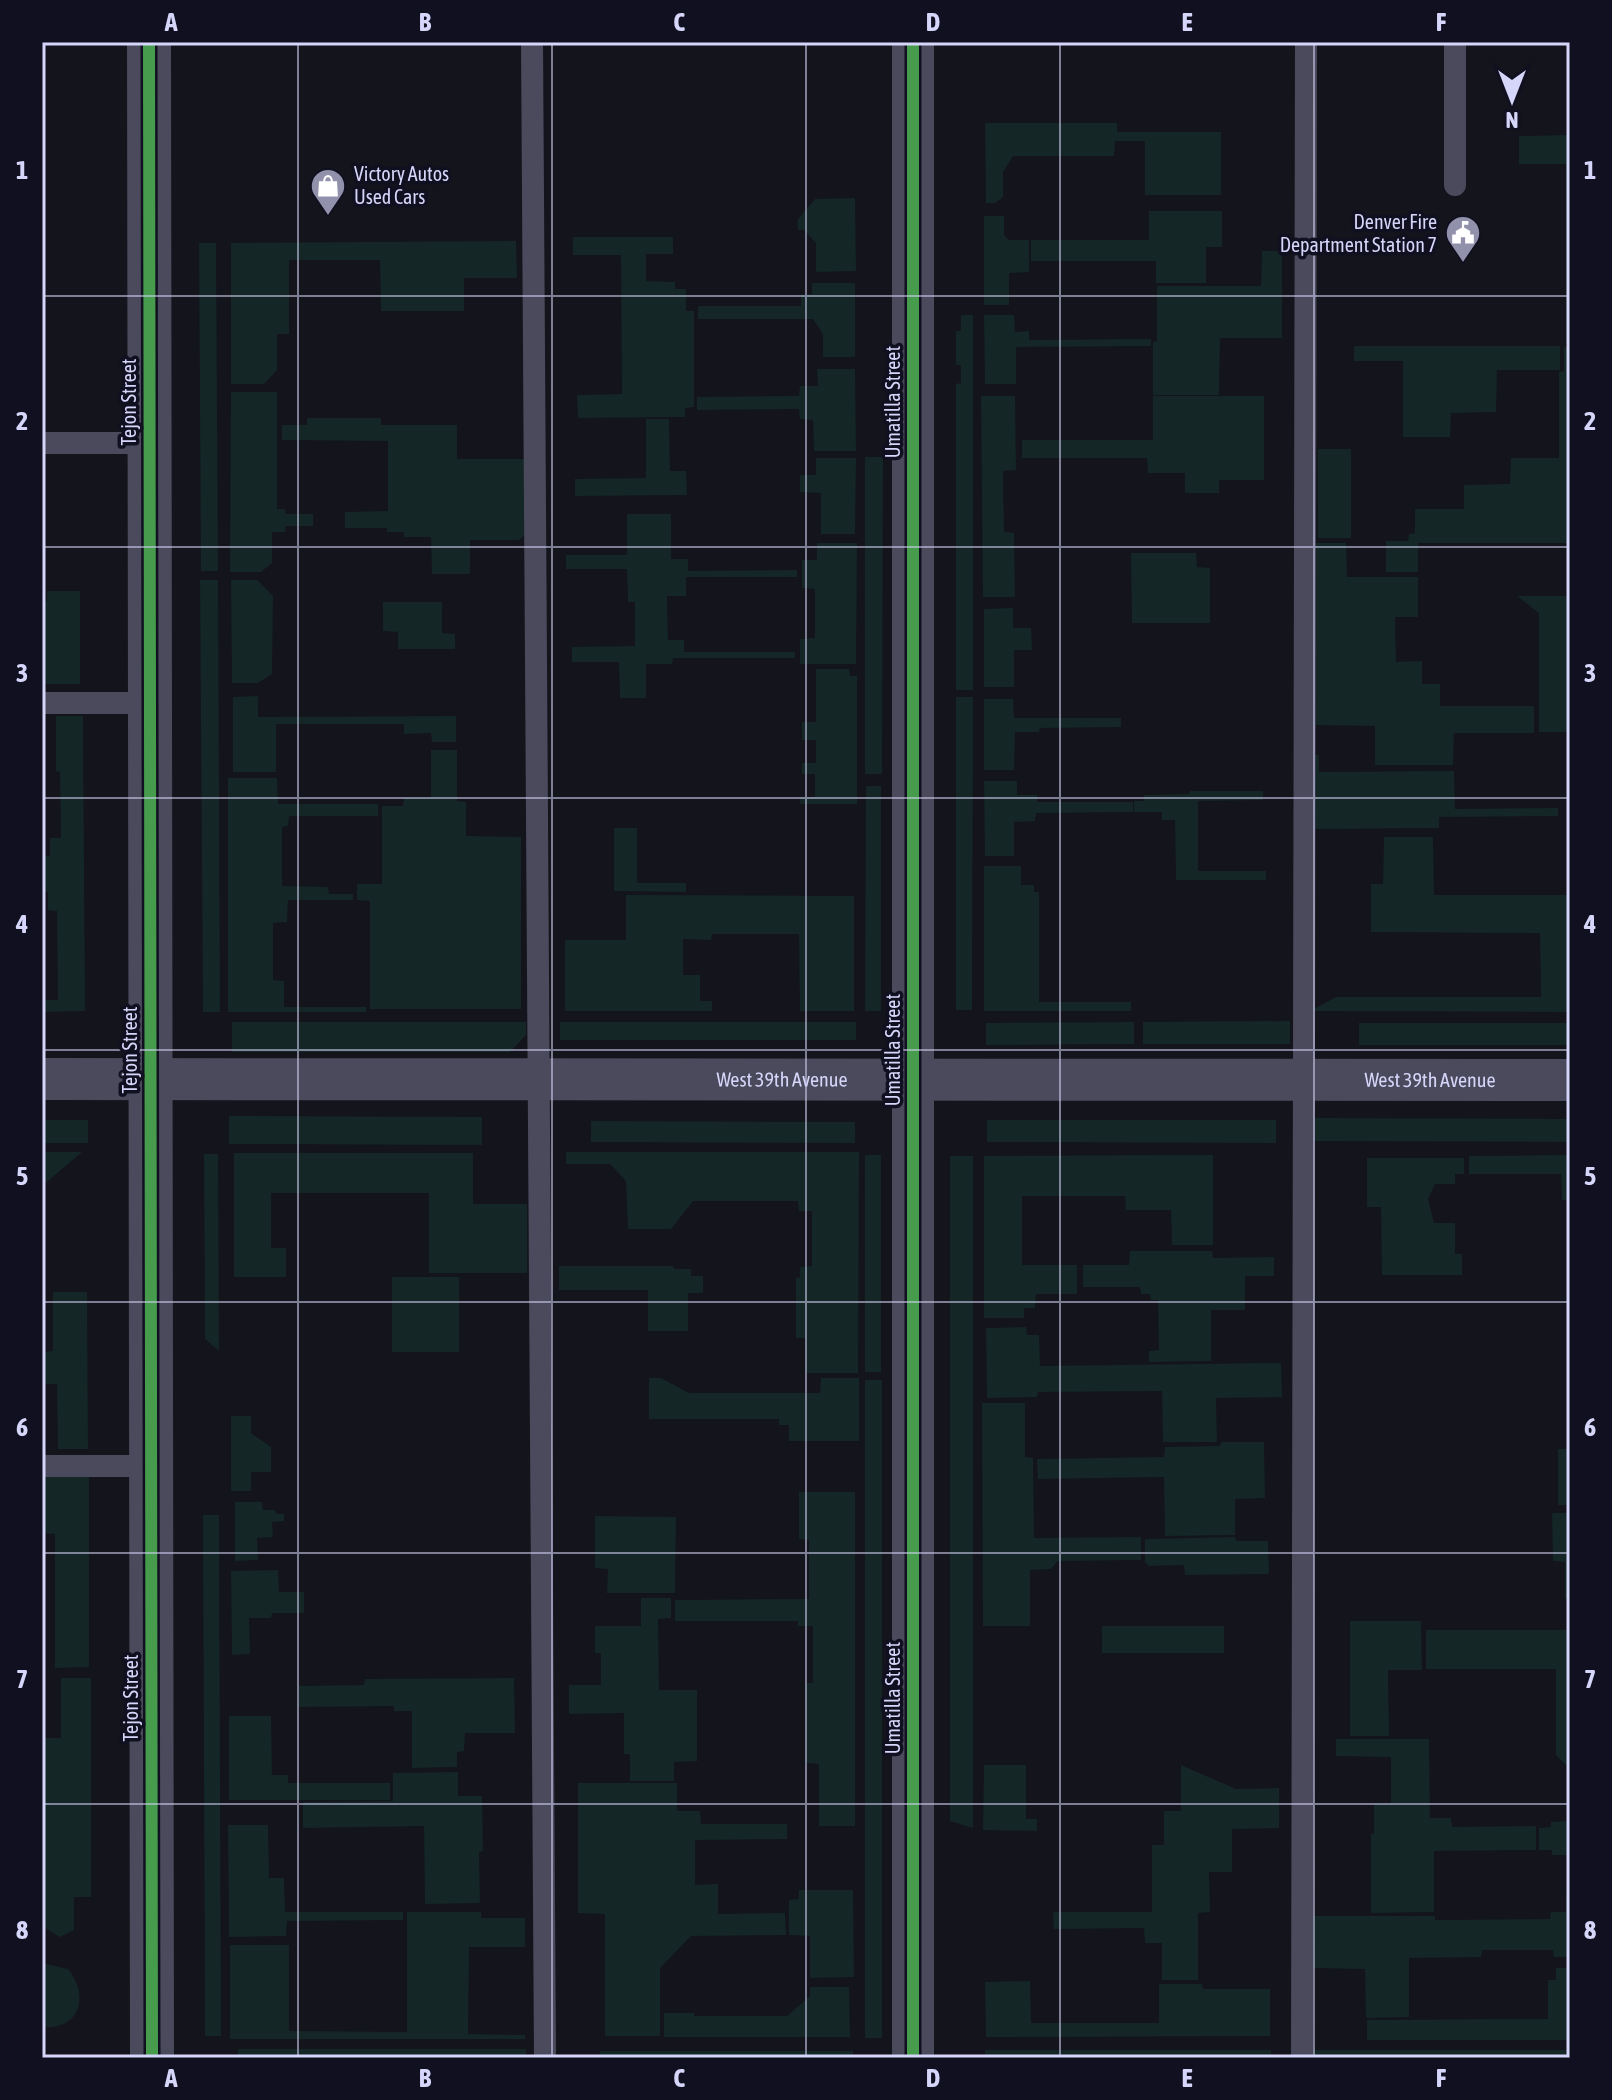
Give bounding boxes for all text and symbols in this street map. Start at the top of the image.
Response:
text: A [164,7,178,37]
text: B [419,7,432,37]
text: C [673,7,685,37]
text: D [926,7,940,37]
text: E [1181,7,1193,37]
text: F [1436,7,1447,37]
north arrow [1472,60,1552,140]
text: N [1506,107,1518,133]
text: 1 [16,155,28,185]
text: 1 [1584,155,1596,185]
place label: Victory Autos Used Cars [354,162,449,208]
shop icon: Victory Autos Used Cars [309,167,347,217]
place label: Denver Fire Department Station 7 [1280,210,1437,256]
public building icon: Denver Fire Department Station 7 [1444,214,1482,264]
street label: Umatilla Street [881,346,904,458]
street label: Tejon Street [117,358,140,445]
text: 2 [16,406,28,436]
text: 2 [1584,406,1596,436]
text: 3 [16,658,28,688]
text: 3 [1584,658,1596,688]
text: 4 [15,909,28,939]
text: 4 [1583,909,1596,939]
street label: Umatilla Street [881,994,904,1106]
street label: Tejon Street [118,1006,141,1093]
street label: West 39th Avenue [716,1067,848,1091]
street label: West 39th Avenue [1364,1068,1496,1091]
text: 5 [16,1161,28,1191]
text: 5 [1584,1161,1596,1191]
text: 6 [16,1412,28,1442]
text: 6 [1584,1412,1596,1442]
street label: Umatilla Street [881,1642,904,1754]
street label: Tejon Street [119,1654,142,1741]
text: 7 [16,1664,28,1694]
text: 7 [1584,1664,1596,1694]
text: 8 [16,1915,28,1945]
text: 8 [1584,1915,1596,1945]
text: A [164,2063,178,2093]
text: B [419,2063,432,2093]
text: C [673,2063,685,2093]
text: D [926,2063,940,2093]
text: E [1181,2063,1193,2093]
text: F [1436,2063,1447,2093]

